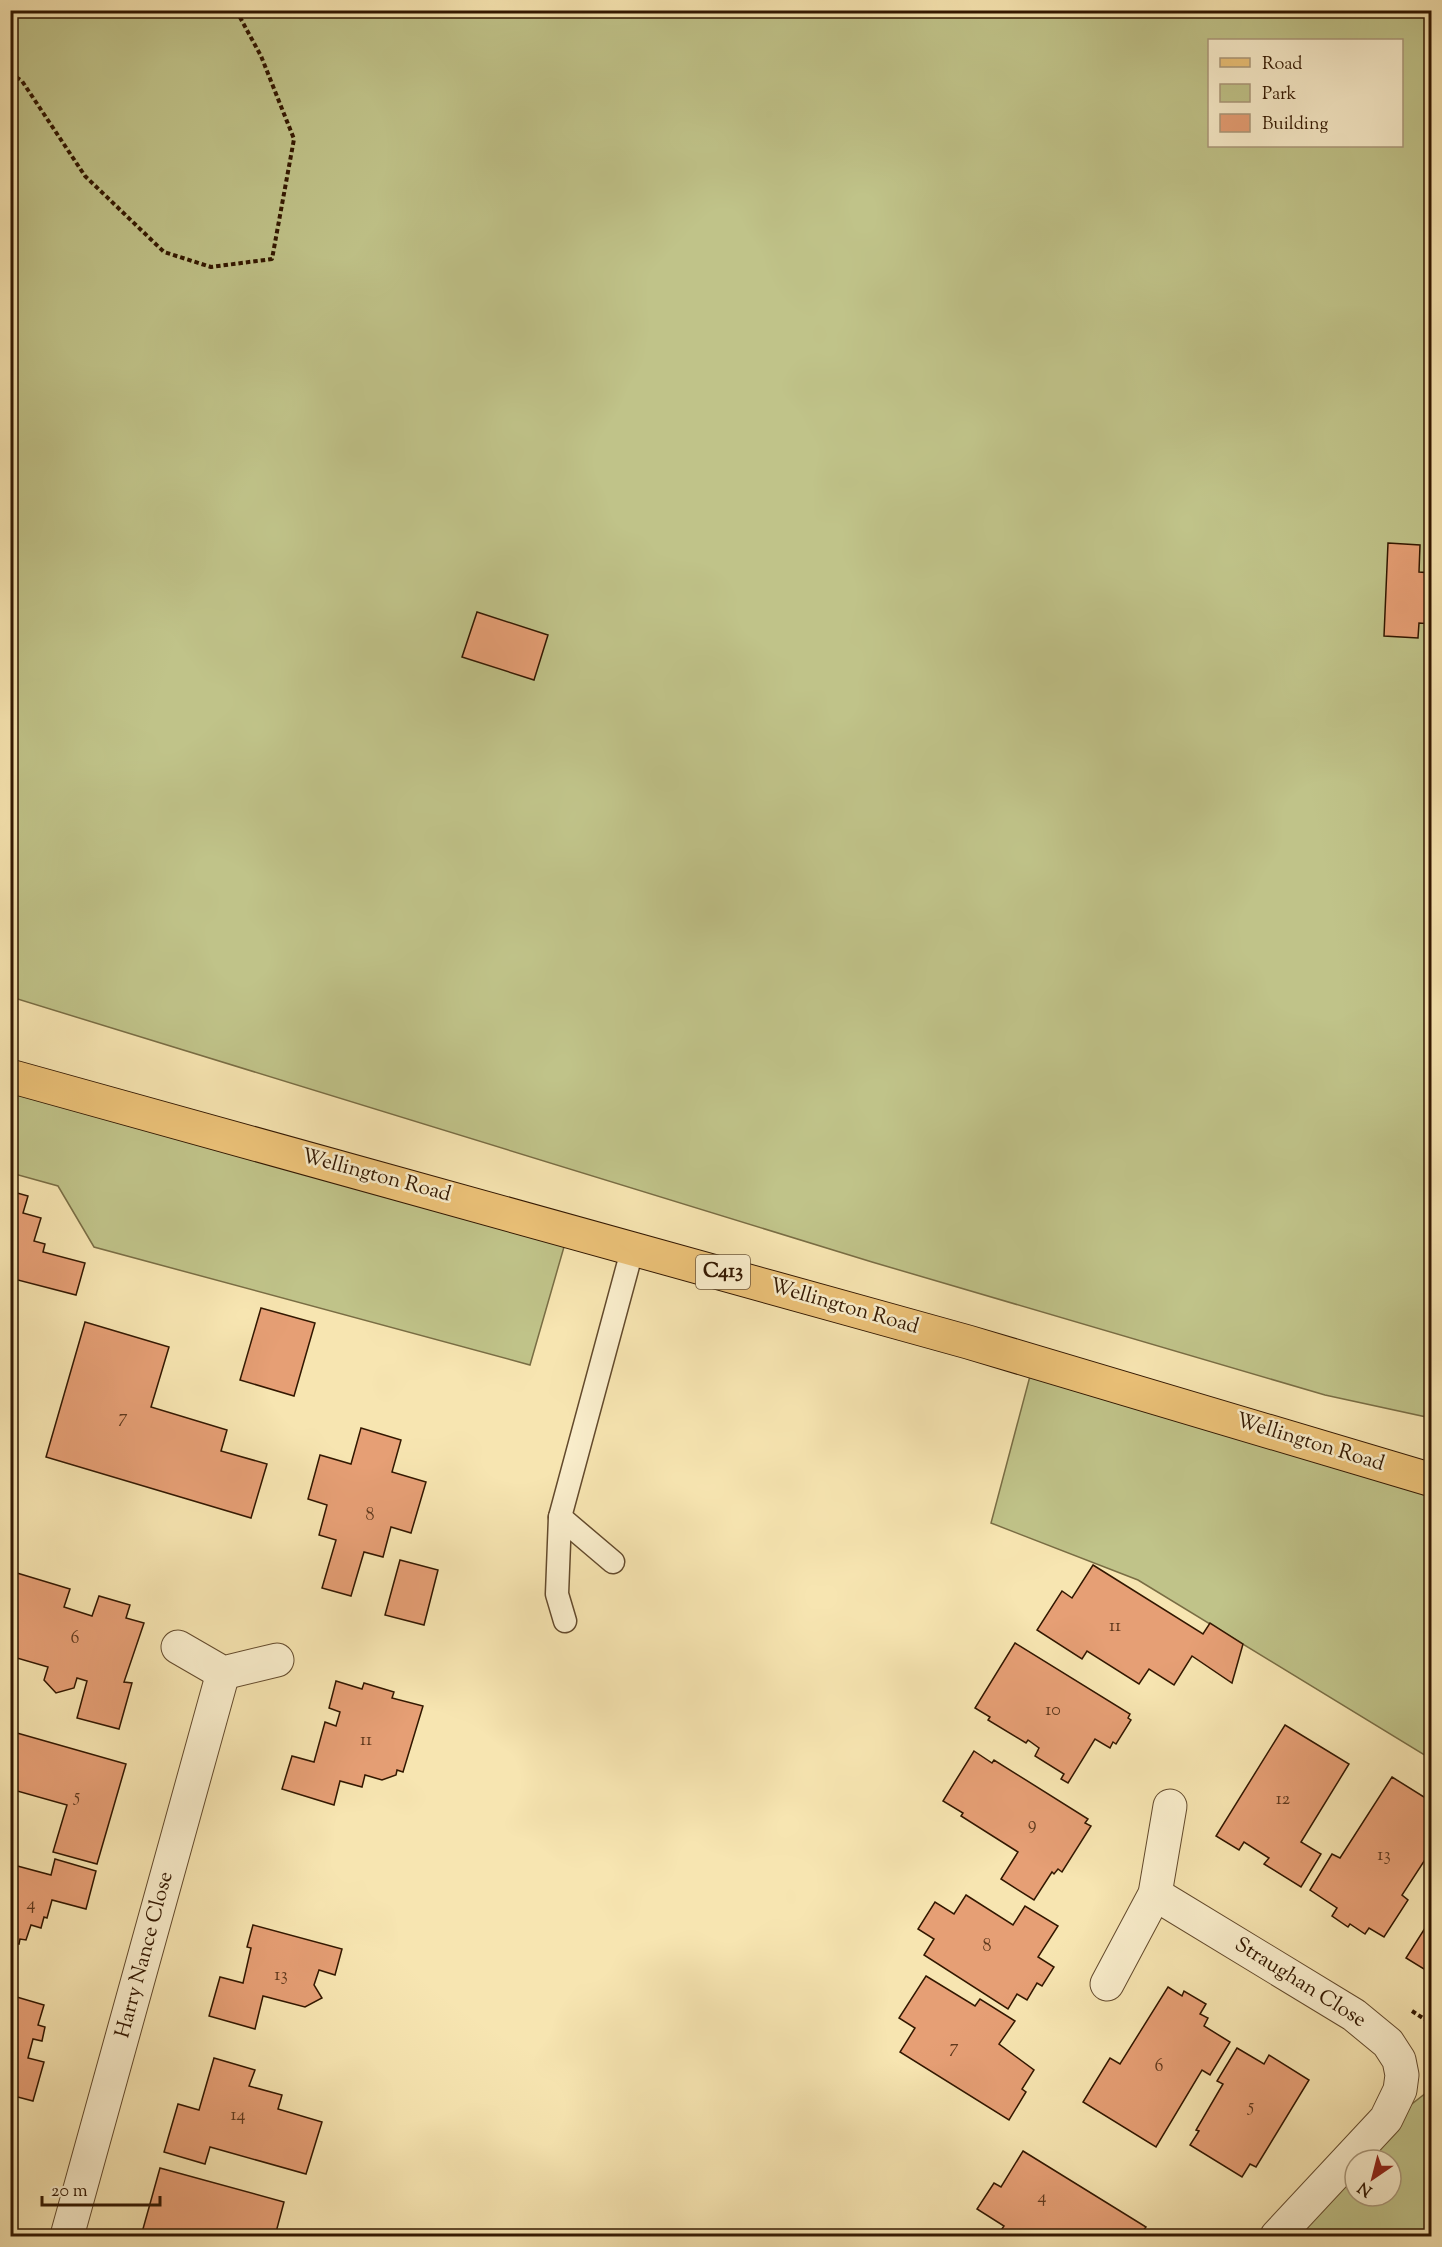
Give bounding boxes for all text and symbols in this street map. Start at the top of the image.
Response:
legend [1208,39,1403,147]
text: Road [1262,52,1302,78]
text: Park [1262,82,1297,108]
text: Building [1262,112,1328,138]
street label: Wellington Road [298,1142,454,1210]
road number: C413 [696,1255,750,1289]
street label: Wellington Road [766,1271,922,1343]
house number: 7 [118,1405,128,1431]
street label: Wellington Road [1232,1406,1388,1480]
house number: 8 [366,1503,375,1529]
house number: 11 [1109,1614,1121,1640]
house number: 6 [71,1626,80,1652]
house number: 10 [1045,1698,1061,1724]
house number: 11 [360,1728,372,1754]
house number: 5 [73,1784,80,1810]
house number: 12 [1276,1787,1291,1813]
house number: 9 [1028,1812,1037,1838]
house number: 13 [1377,1843,1391,1869]
street label: Harry Nance Close [108,1868,182,2042]
house number: 4 [26,1892,36,1918]
street label: Straughan Close [1228,1930,1372,2036]
house number: 8 [983,1934,992,1960]
house number: 13 [274,1963,288,1989]
house number: 7 [949,2035,959,2061]
house number: 6 [1155,2054,1164,2080]
house number: 5 [1247,2094,1254,2120]
house number: 14 [230,2103,246,2129]
north arrow [1343,2148,1403,2208]
scale bar [42,2169,160,2207]
text: N [1354,2175,1378,2201]
text: 20 m [51,2179,88,2205]
house number: 4 [1037,2185,1047,2211]

